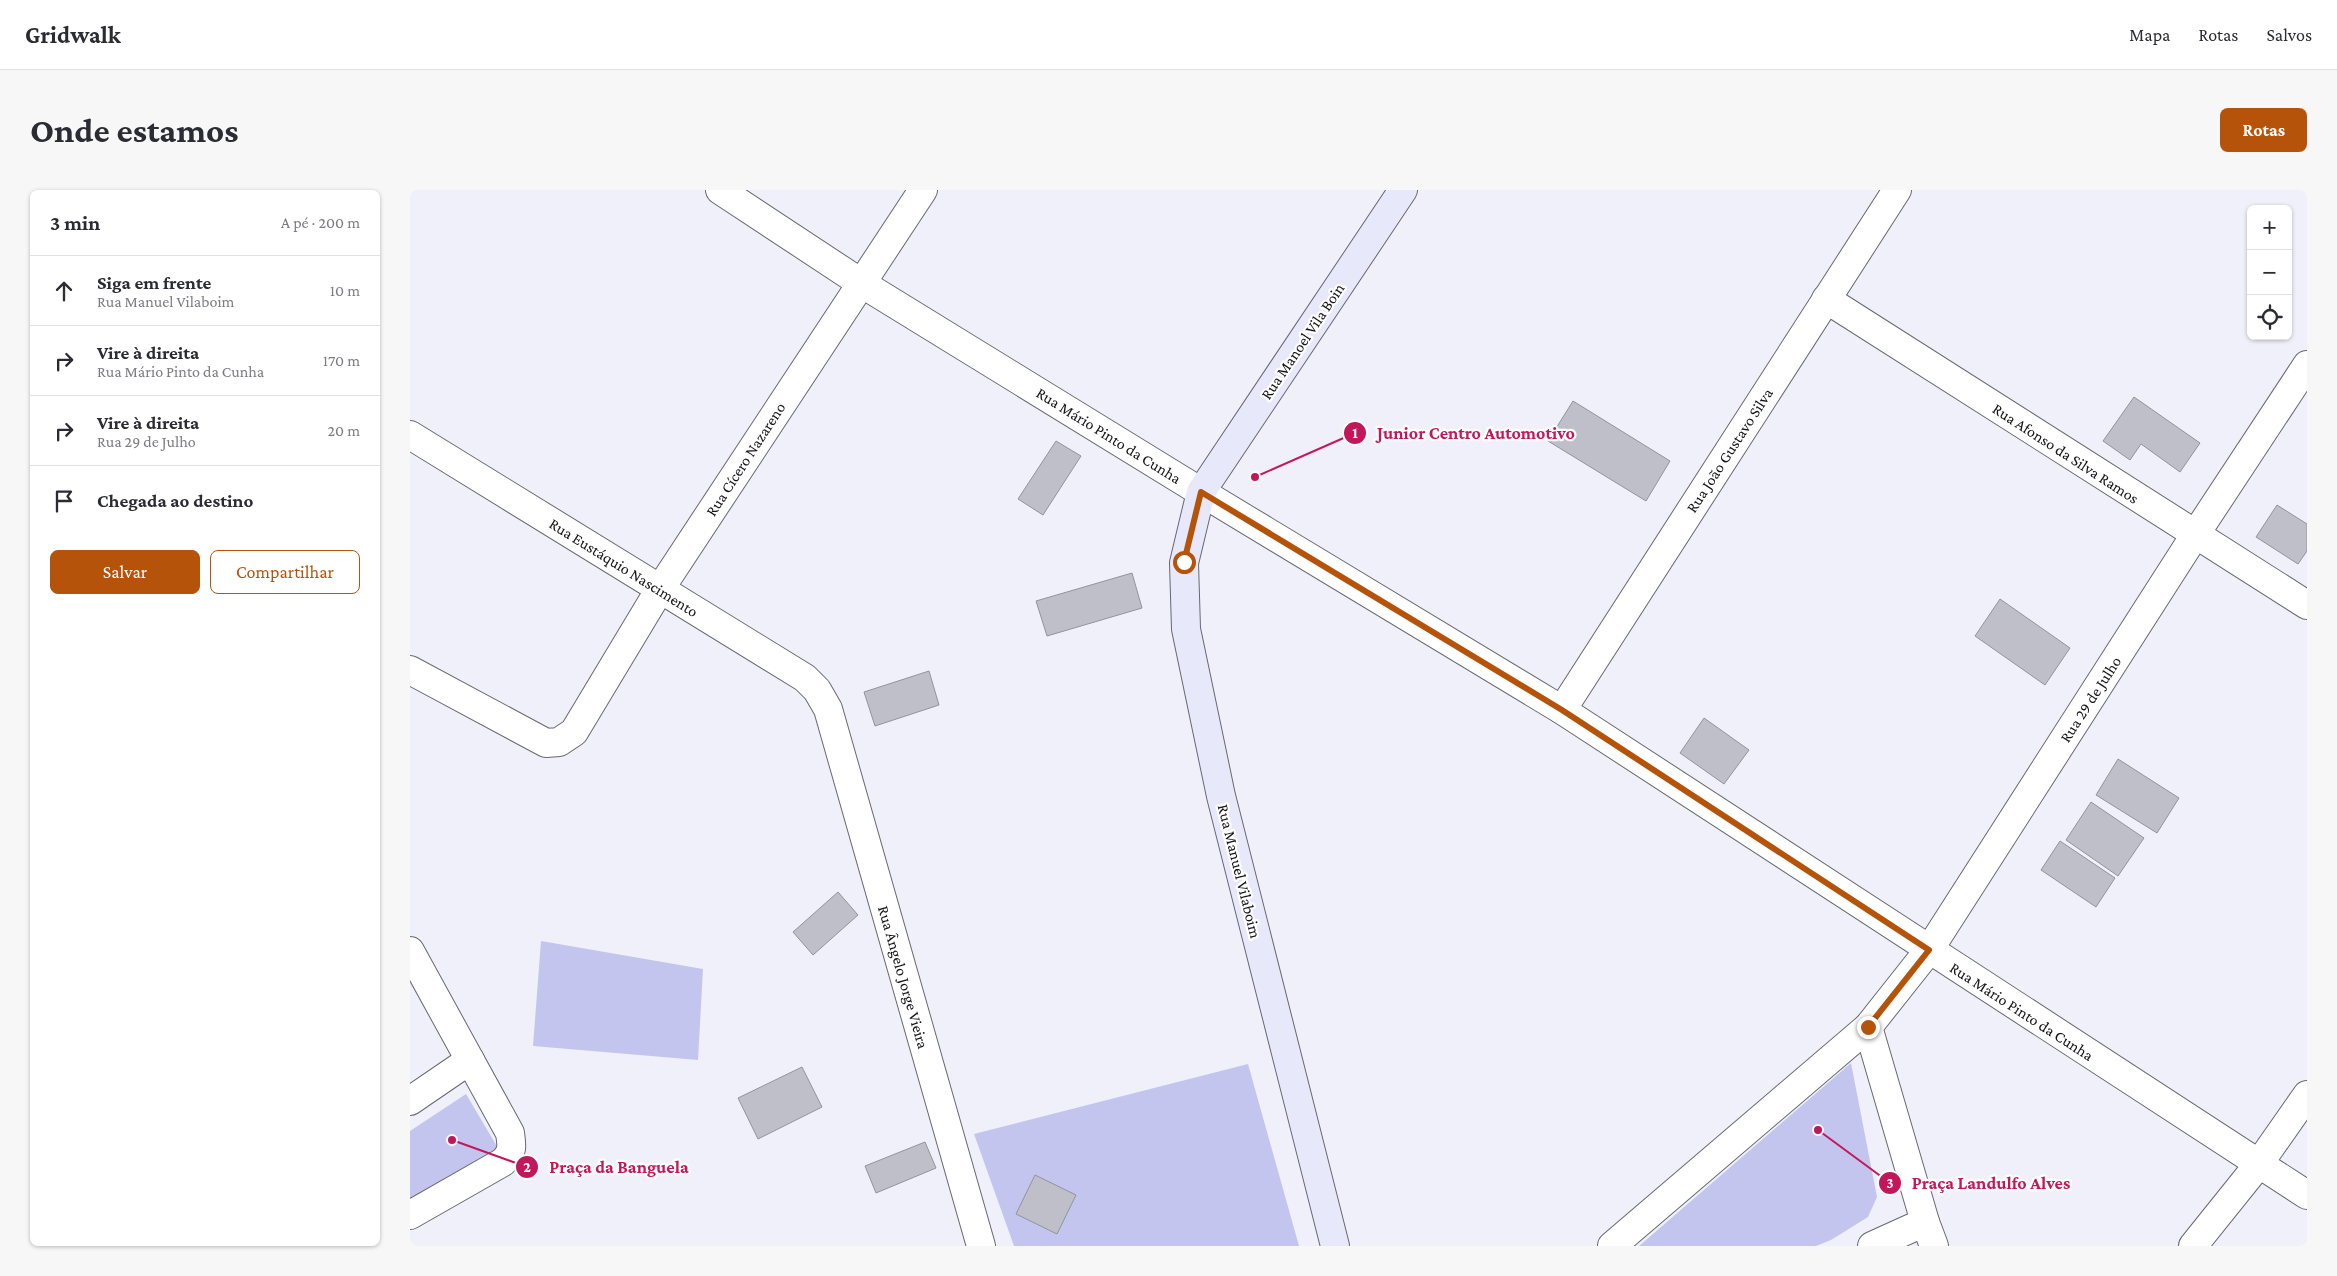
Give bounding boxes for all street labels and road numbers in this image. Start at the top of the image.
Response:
street label: Rua Manoel Vila Boin [1257,280,1348,402]
street label: Rua Mário Pinto da Cunha [1033,384,1185,487]
street label: Rua João Gustavo Silva [1683,384,1777,516]
street label: Rua Cícero Nazareno [702,399,789,519]
street label: Rua Afonso da Silva Ramos [1990,400,2142,507]
street label: Rua Eustáquio Nascimento [546,515,701,621]
street label: Rua 29 de Julho [2056,653,2125,746]
street label: Rua Manuel Vilaboim [1215,802,1264,940]
street label: Rua Ângelo Jorge Vieira [874,904,932,1051]
street label: Rua Mário Pinto da Cunha [1947,959,2097,1064]

